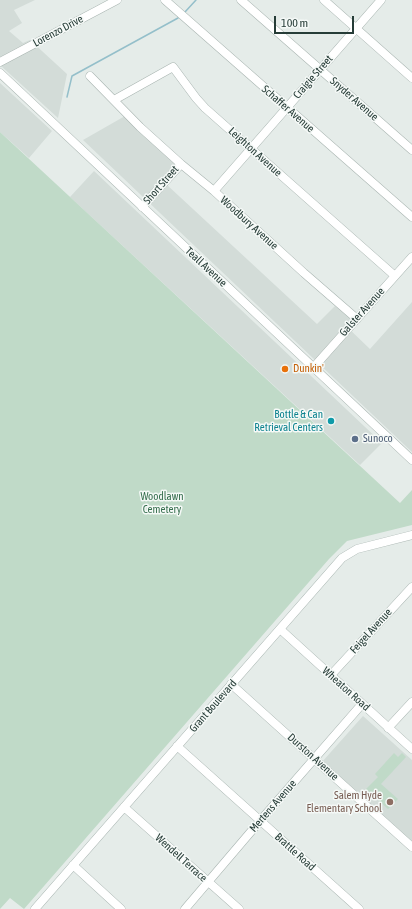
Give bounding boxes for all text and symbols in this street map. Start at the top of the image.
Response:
scale bar [276,8,356,34]
street label: Lorenzo Drive [31,12,85,50]
text: 100 m [281,16,308,30]
street label: Craigie Street [290,52,336,102]
street label: Snyder Avenue [327,74,381,124]
street label: Schaffer Avenue [259,83,317,135]
street label: Leighton Avenue [226,125,284,179]
street label: Short Street [141,163,181,207]
street label: Woodbury Avenue [217,194,281,252]
street label: Teall Avenue [182,244,230,290]
street label: Galster Avenue [337,285,387,339]
place label: Dunkin' [293,362,324,376]
marker: Dunkin' [280,364,290,374]
place label: Bottle & Can Retrieval Centers [254,408,323,434]
marker: Bottle & Can Retrieval Centers [326,416,336,426]
place label: Sunoco [363,432,393,446]
marker: Sunoco [350,434,360,444]
park label: Woodlawn Cemetery [140,490,184,516]
street label: Feigel Avenue [347,606,395,656]
street label: Wheaton Road [319,664,373,714]
street label: Grant Boulevard [187,677,239,735]
street label: Durston Avenue [285,731,341,783]
street label: Mertens Avenue [247,777,299,835]
place label: Salem Hyde Elementary School [306,789,382,815]
marker: Salem Hyde Elementary School [385,797,395,807]
street label: Brattle Road [272,830,318,874]
street label: Wendell Terrace [152,831,210,885]

